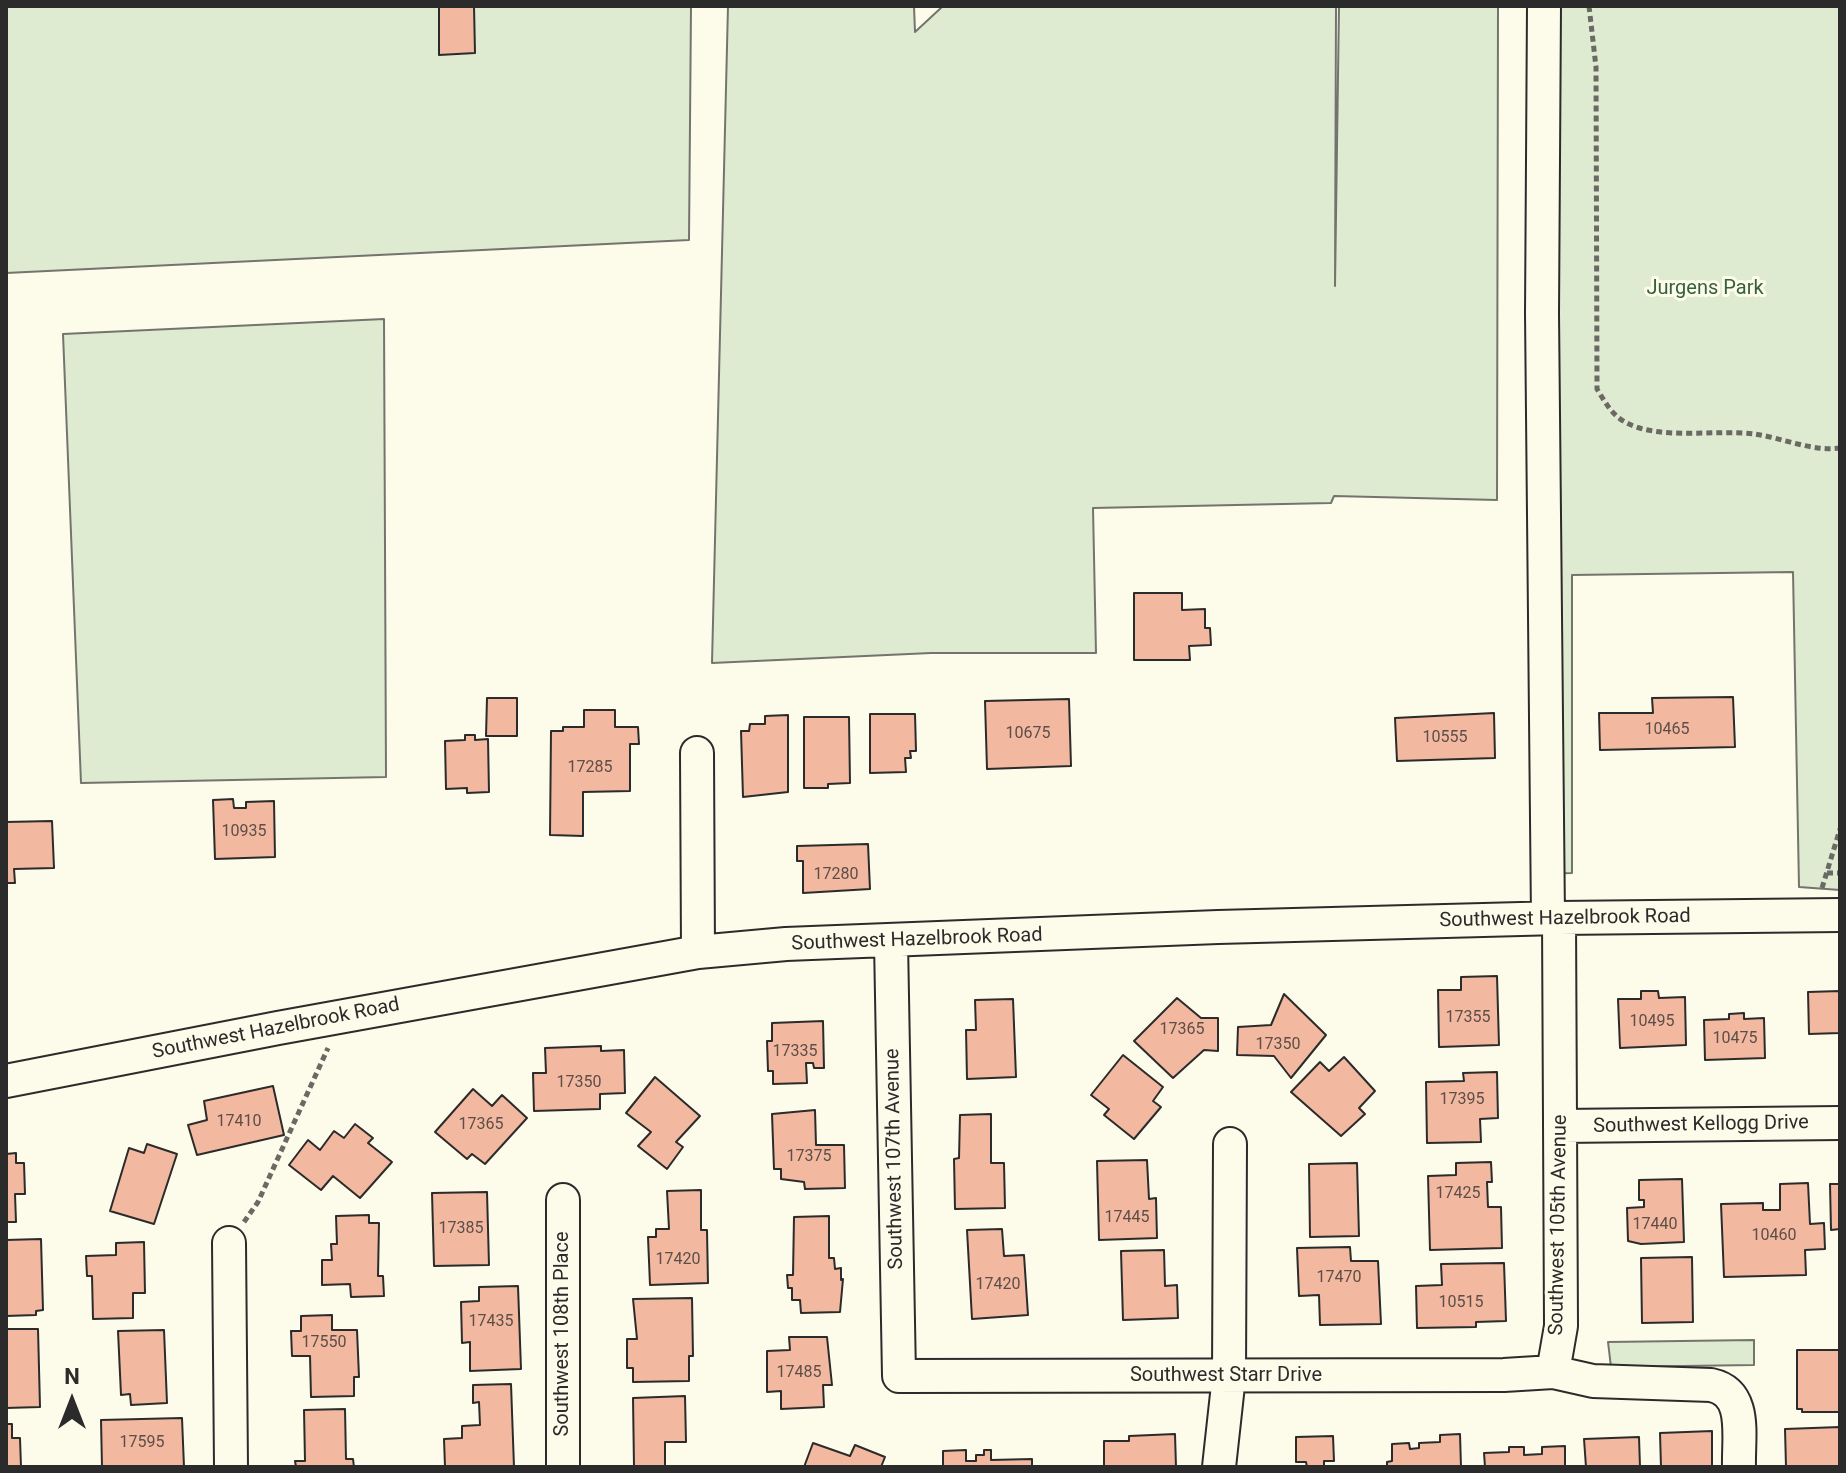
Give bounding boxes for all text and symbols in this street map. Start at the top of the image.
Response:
park label: Jurgens Park [1646,277,1764,301]
house number: 10465 [1645,720,1689,740]
house number: 10675 [1006,724,1050,744]
house number: 10555 [1423,728,1467,748]
house number: 17285 [568,758,612,778]
house number: 10935 [222,822,266,842]
house number: 17280 [814,865,858,885]
street label: Southwest Hazelbrook Road [1439,905,1691,933]
street label: Southwest Hazelbrook Road [791,924,1043,956]
street label: Southwest Hazelbrook Road [150,993,402,1065]
house number: 17355 [1446,1008,1490,1028]
house number: 10495 [1630,1012,1674,1032]
house number: 17365 [1160,1020,1204,1040]
house number: 10475 [1713,1029,1757,1049]
house number: 17350 [1256,1035,1300,1055]
house number: 17335 [773,1042,817,1062]
street label: Southwest 107th Avenue [881,1048,909,1270]
house number: 17350 [557,1073,601,1093]
house number: 17395 [1440,1090,1484,1110]
street label: Southwest Kellogg Drive [1593,1111,1809,1139]
house number: 17410 [217,1112,261,1132]
street label: Southwest 105th Avenue [1545,1114,1573,1336]
house number: 17365 [459,1115,503,1135]
house number: 17375 [787,1147,831,1167]
house number: 17425 [1436,1184,1480,1204]
house number: 17445 [1105,1208,1149,1228]
house number: 17440 [1633,1215,1677,1235]
house number: 17385 [439,1219,483,1239]
house number: 10460 [1752,1226,1796,1246]
street label: Southwest 108th Place [551,1232,575,1436]
house number: 17420 [656,1250,700,1270]
house number: 17470 [1317,1268,1361,1288]
house number: 17420 [976,1275,1020,1295]
house number: 10515 [1439,1293,1483,1313]
house number: 17435 [469,1312,513,1332]
house number: 17550 [302,1333,346,1353]
north arrow [32,1361,112,1441]
house number: 17485 [777,1363,821,1383]
text: N [64,1364,80,1389]
street label: Southwest Starr Drive [1130,1364,1322,1388]
house number: 17595 [120,1433,164,1453]

